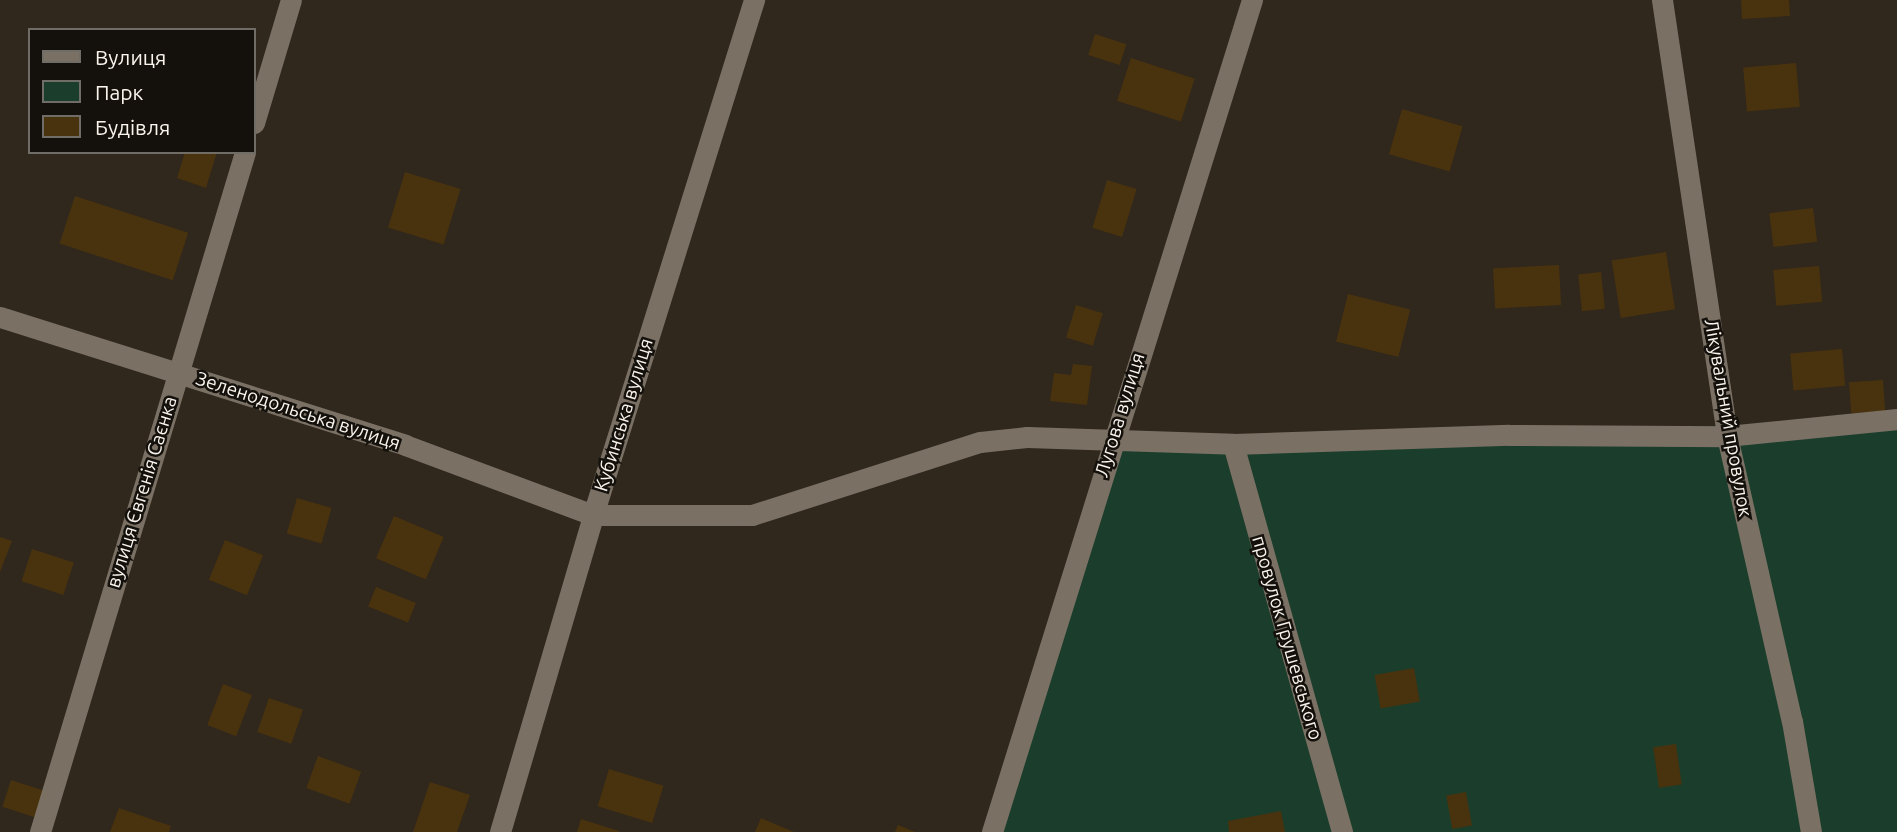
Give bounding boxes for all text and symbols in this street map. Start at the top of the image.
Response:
legend [28,28,256,154]
text: Вулиця [95,45,166,69]
text: Парк [95,80,143,104]
text: Будівля [95,115,170,139]
street label: Лікувальний провулок [1699,317,1757,519]
street label: Кубинська вулиця [590,336,658,494]
street label: Лугова вулиця [1090,350,1150,480]
street label: Зеленодольська вулиця [193,367,403,455]
street label: вулиця Євгенія Саєнка [102,393,182,591]
street label: провулок Грушевського [1247,533,1327,743]

